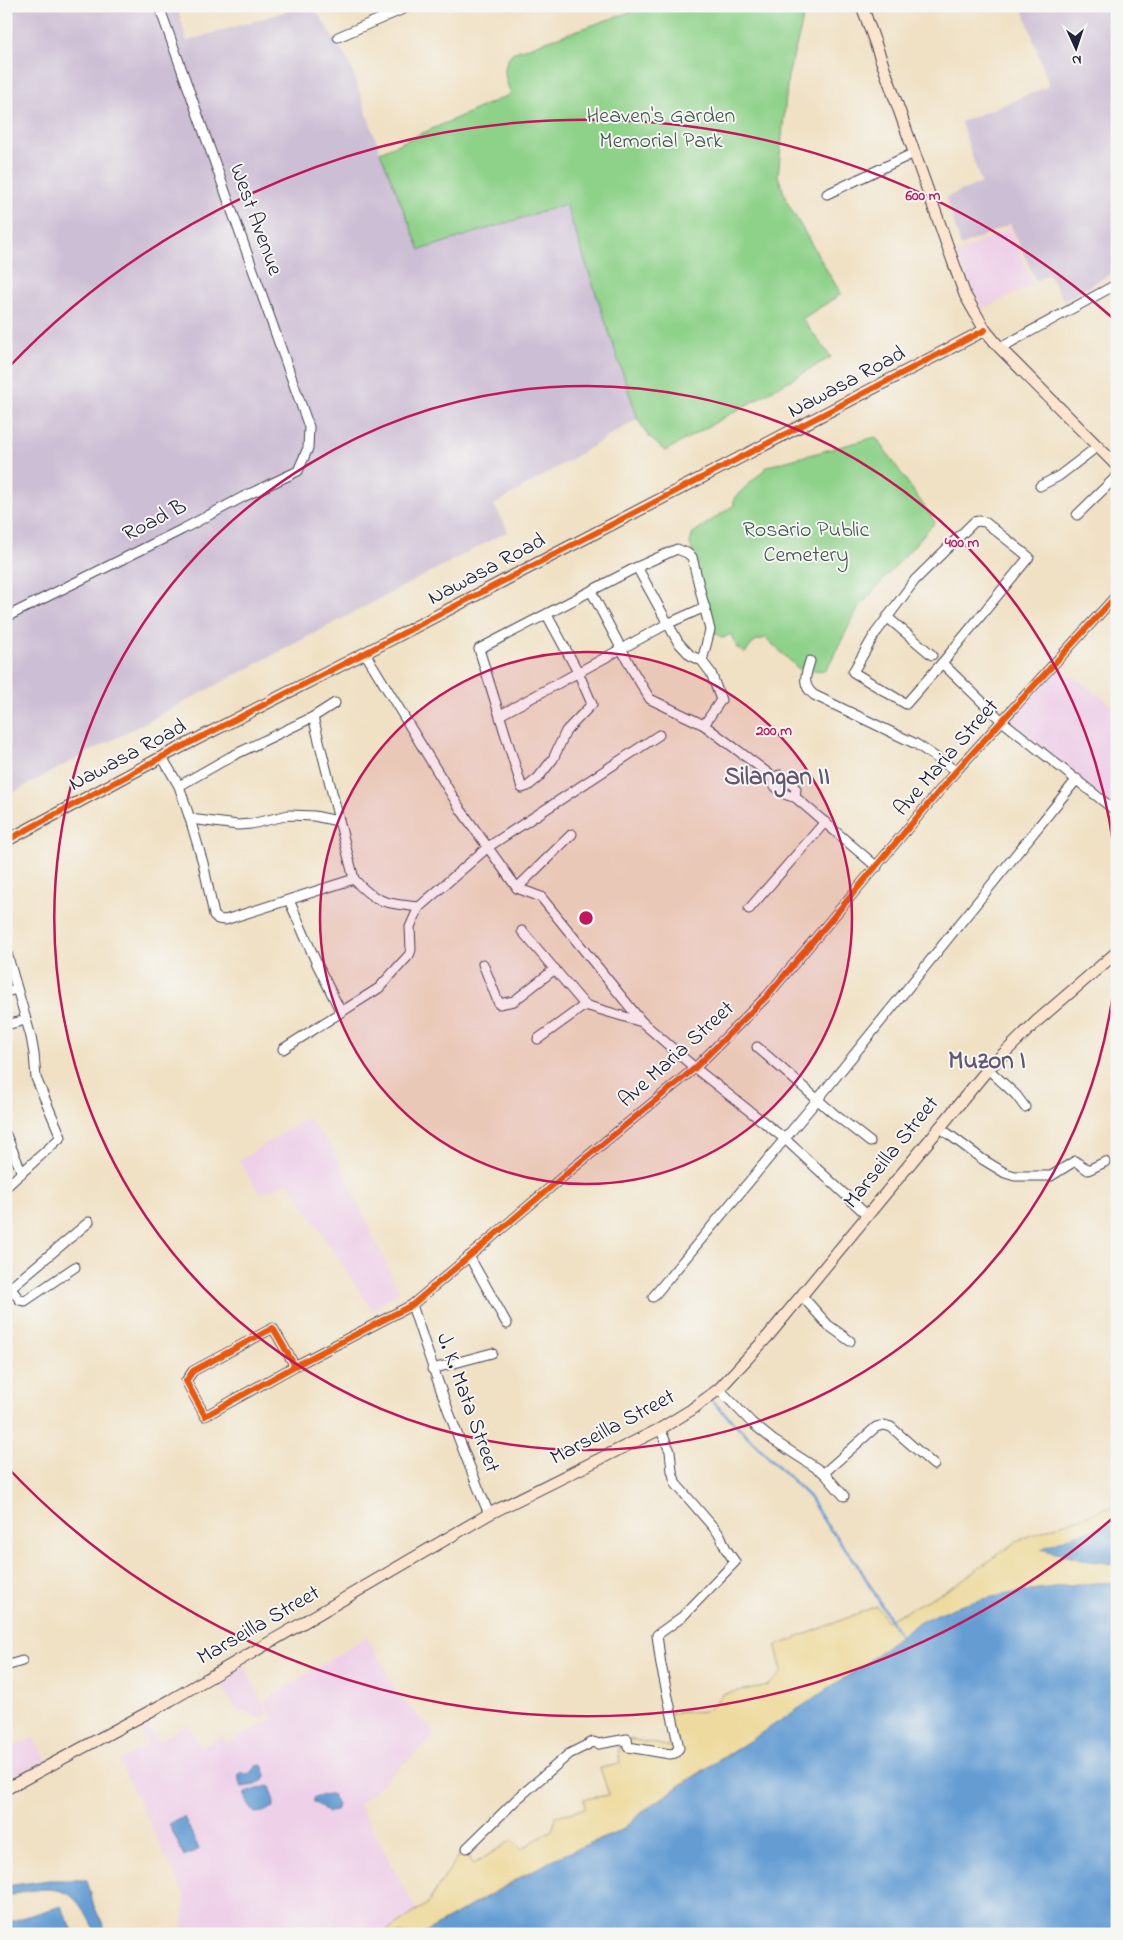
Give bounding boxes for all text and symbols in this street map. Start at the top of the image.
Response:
north arrow [1050,22,1100,72]
text: N [1071,49,1082,70]
park label: Heaven's Garden Memorial Park [587,101,735,158]
street label: West Avenue [220,160,290,280]
text: 600 m [905,185,941,207]
street label: Nawasa Road [782,338,912,428]
street label: Road B [117,491,193,551]
park label: Rosario Public Cemetery [743,515,870,573]
street label: Nawasa Road [422,525,552,615]
text: 400 m [944,532,980,554]
street label: Ave Maria Street [887,692,1008,824]
street label: Nawasa Road [63,711,193,801]
text: 200 m [755,720,792,742]
district label: Silangan II [724,760,830,798]
centre of rings [577,909,595,927]
street label: Ave Maria Street [612,994,743,1116]
district label: Muzon I [948,1044,1026,1080]
street label: Marseilla Street [836,1089,948,1216]
street label: J. K. Mata Street [427,1329,507,1478]
street label: Marseilla Street [545,1381,682,1474]
street label: Marseilla Street [192,1578,327,1674]

